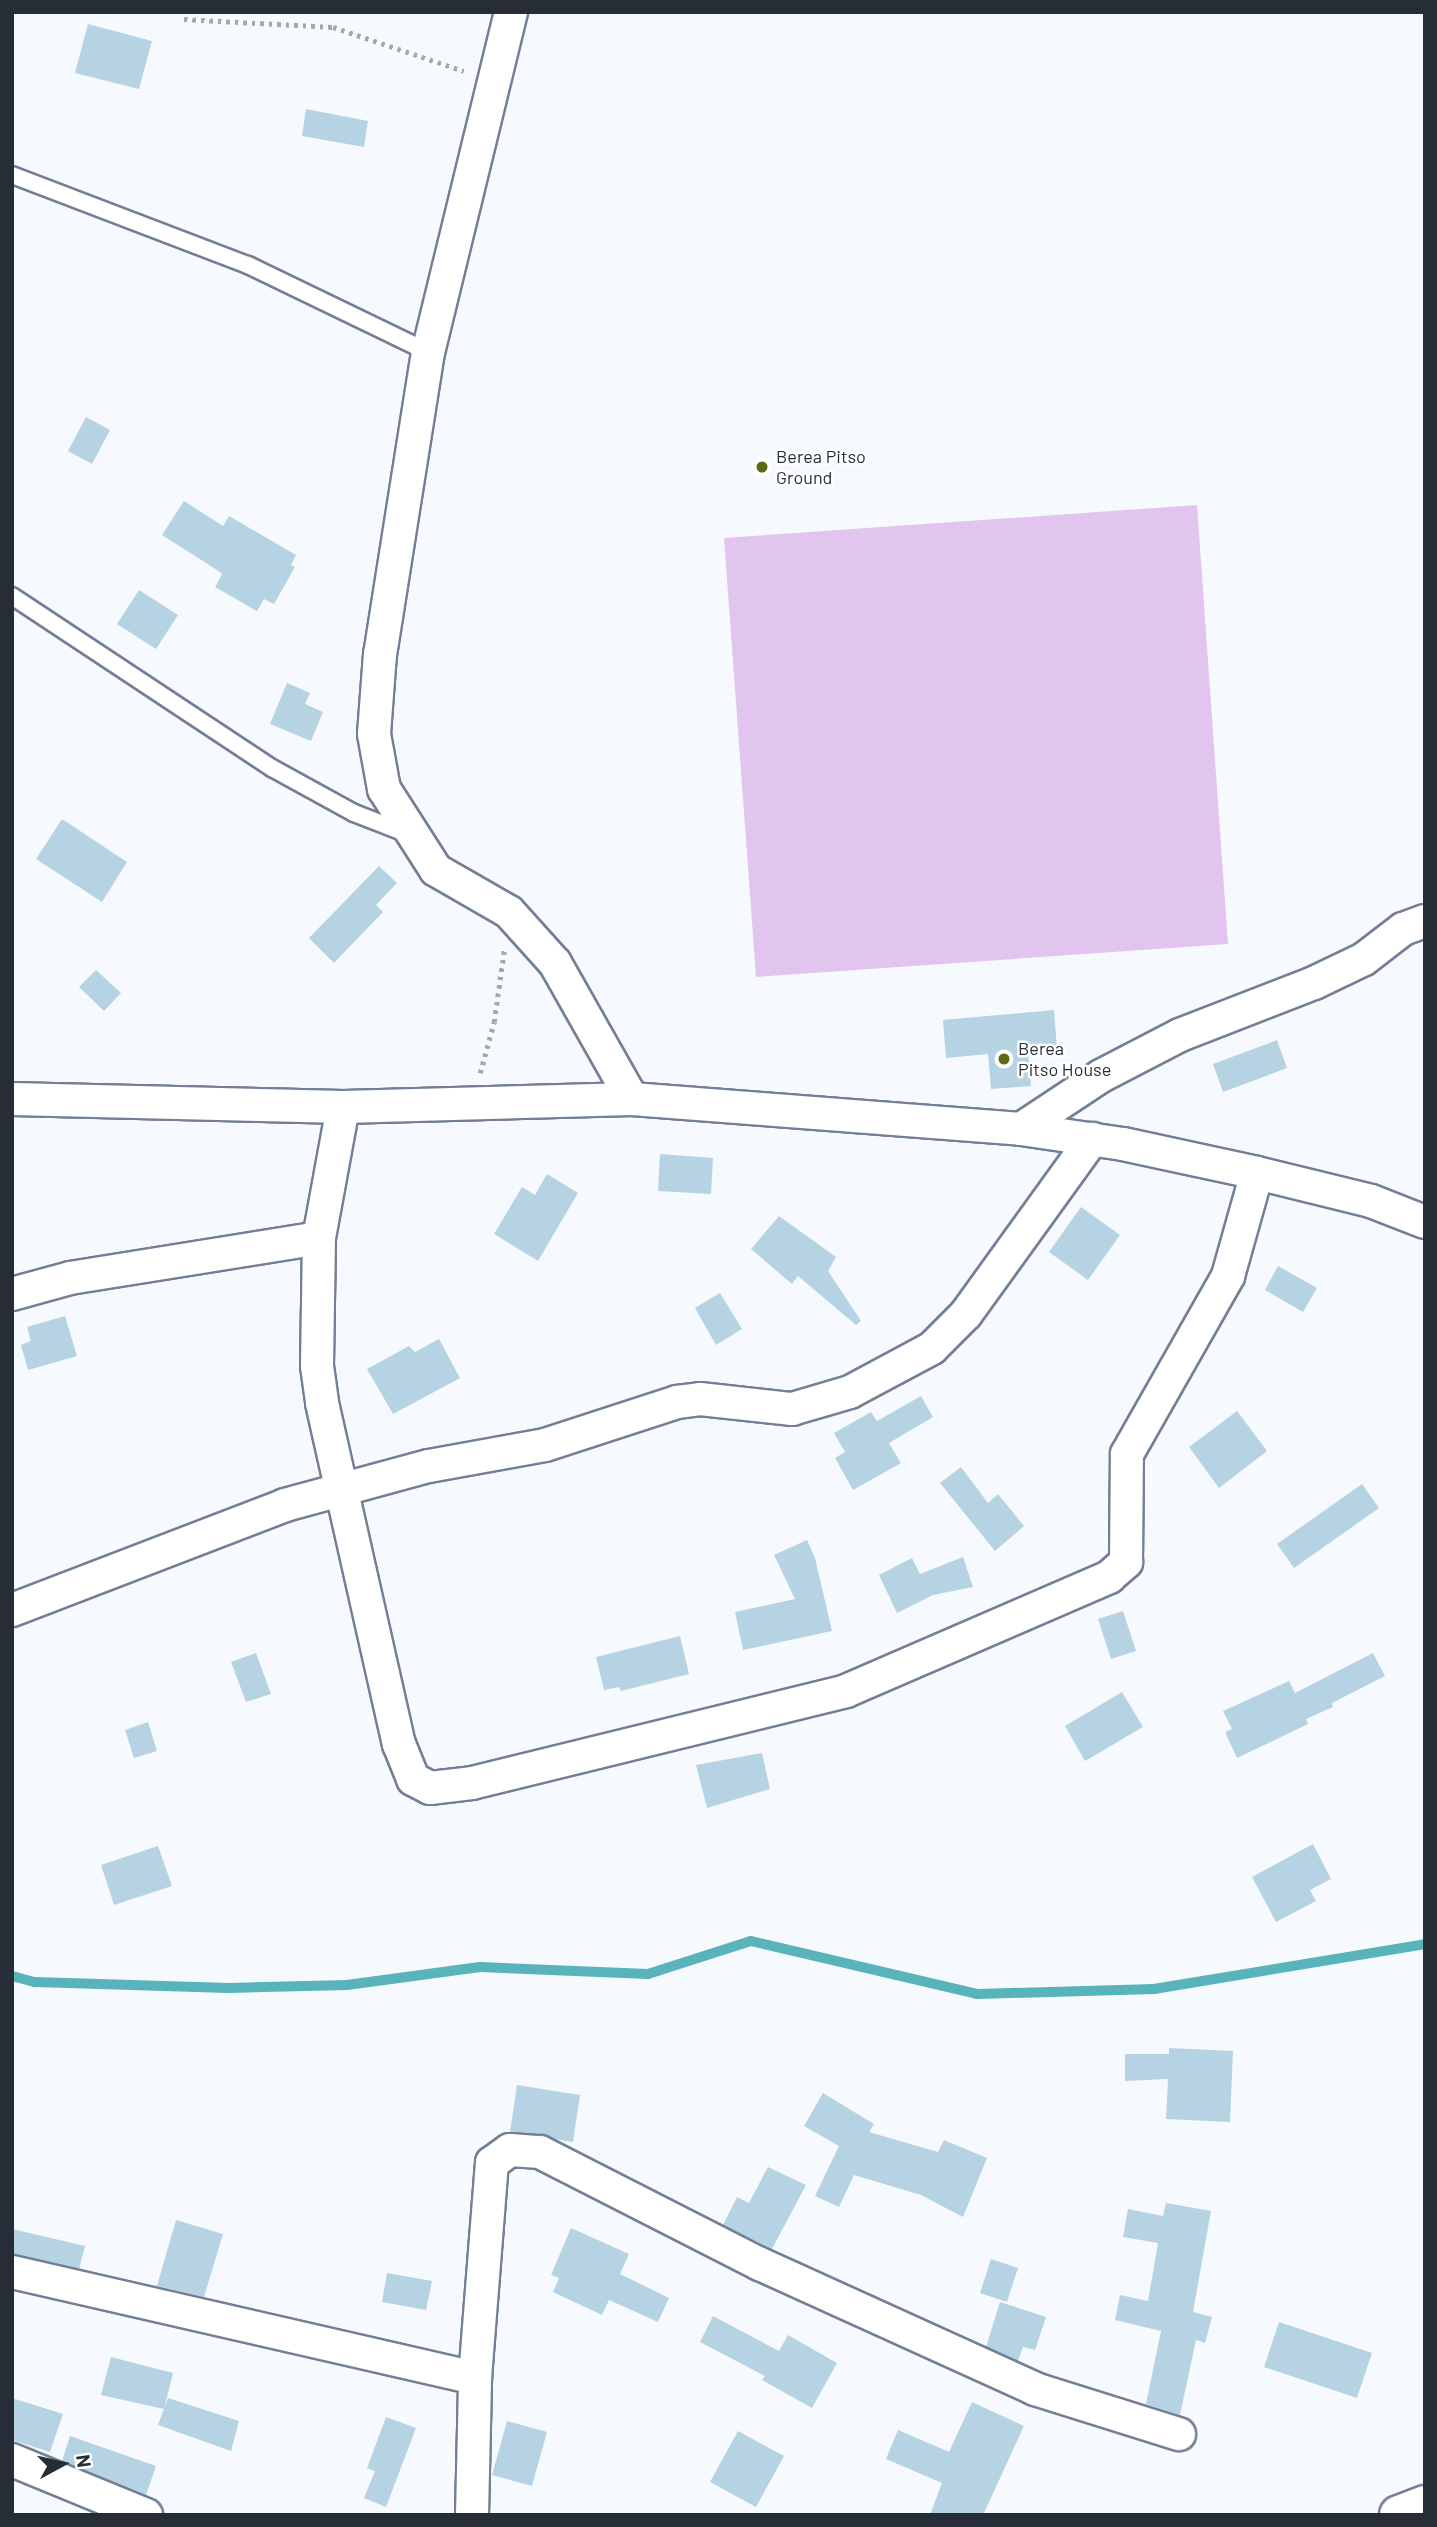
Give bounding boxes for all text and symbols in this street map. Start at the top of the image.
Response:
place label: Berea Pitso Ground [776,446,866,489]
marker: Berea Pitso Ground [754,459,770,475]
place label: Berea Pitso House [1018,1038,1111,1080]
marker: Berea Pitso House [996,1051,1012,1067]
north arrow [28,2429,98,2499]
text: N [72,2453,97,2469]

